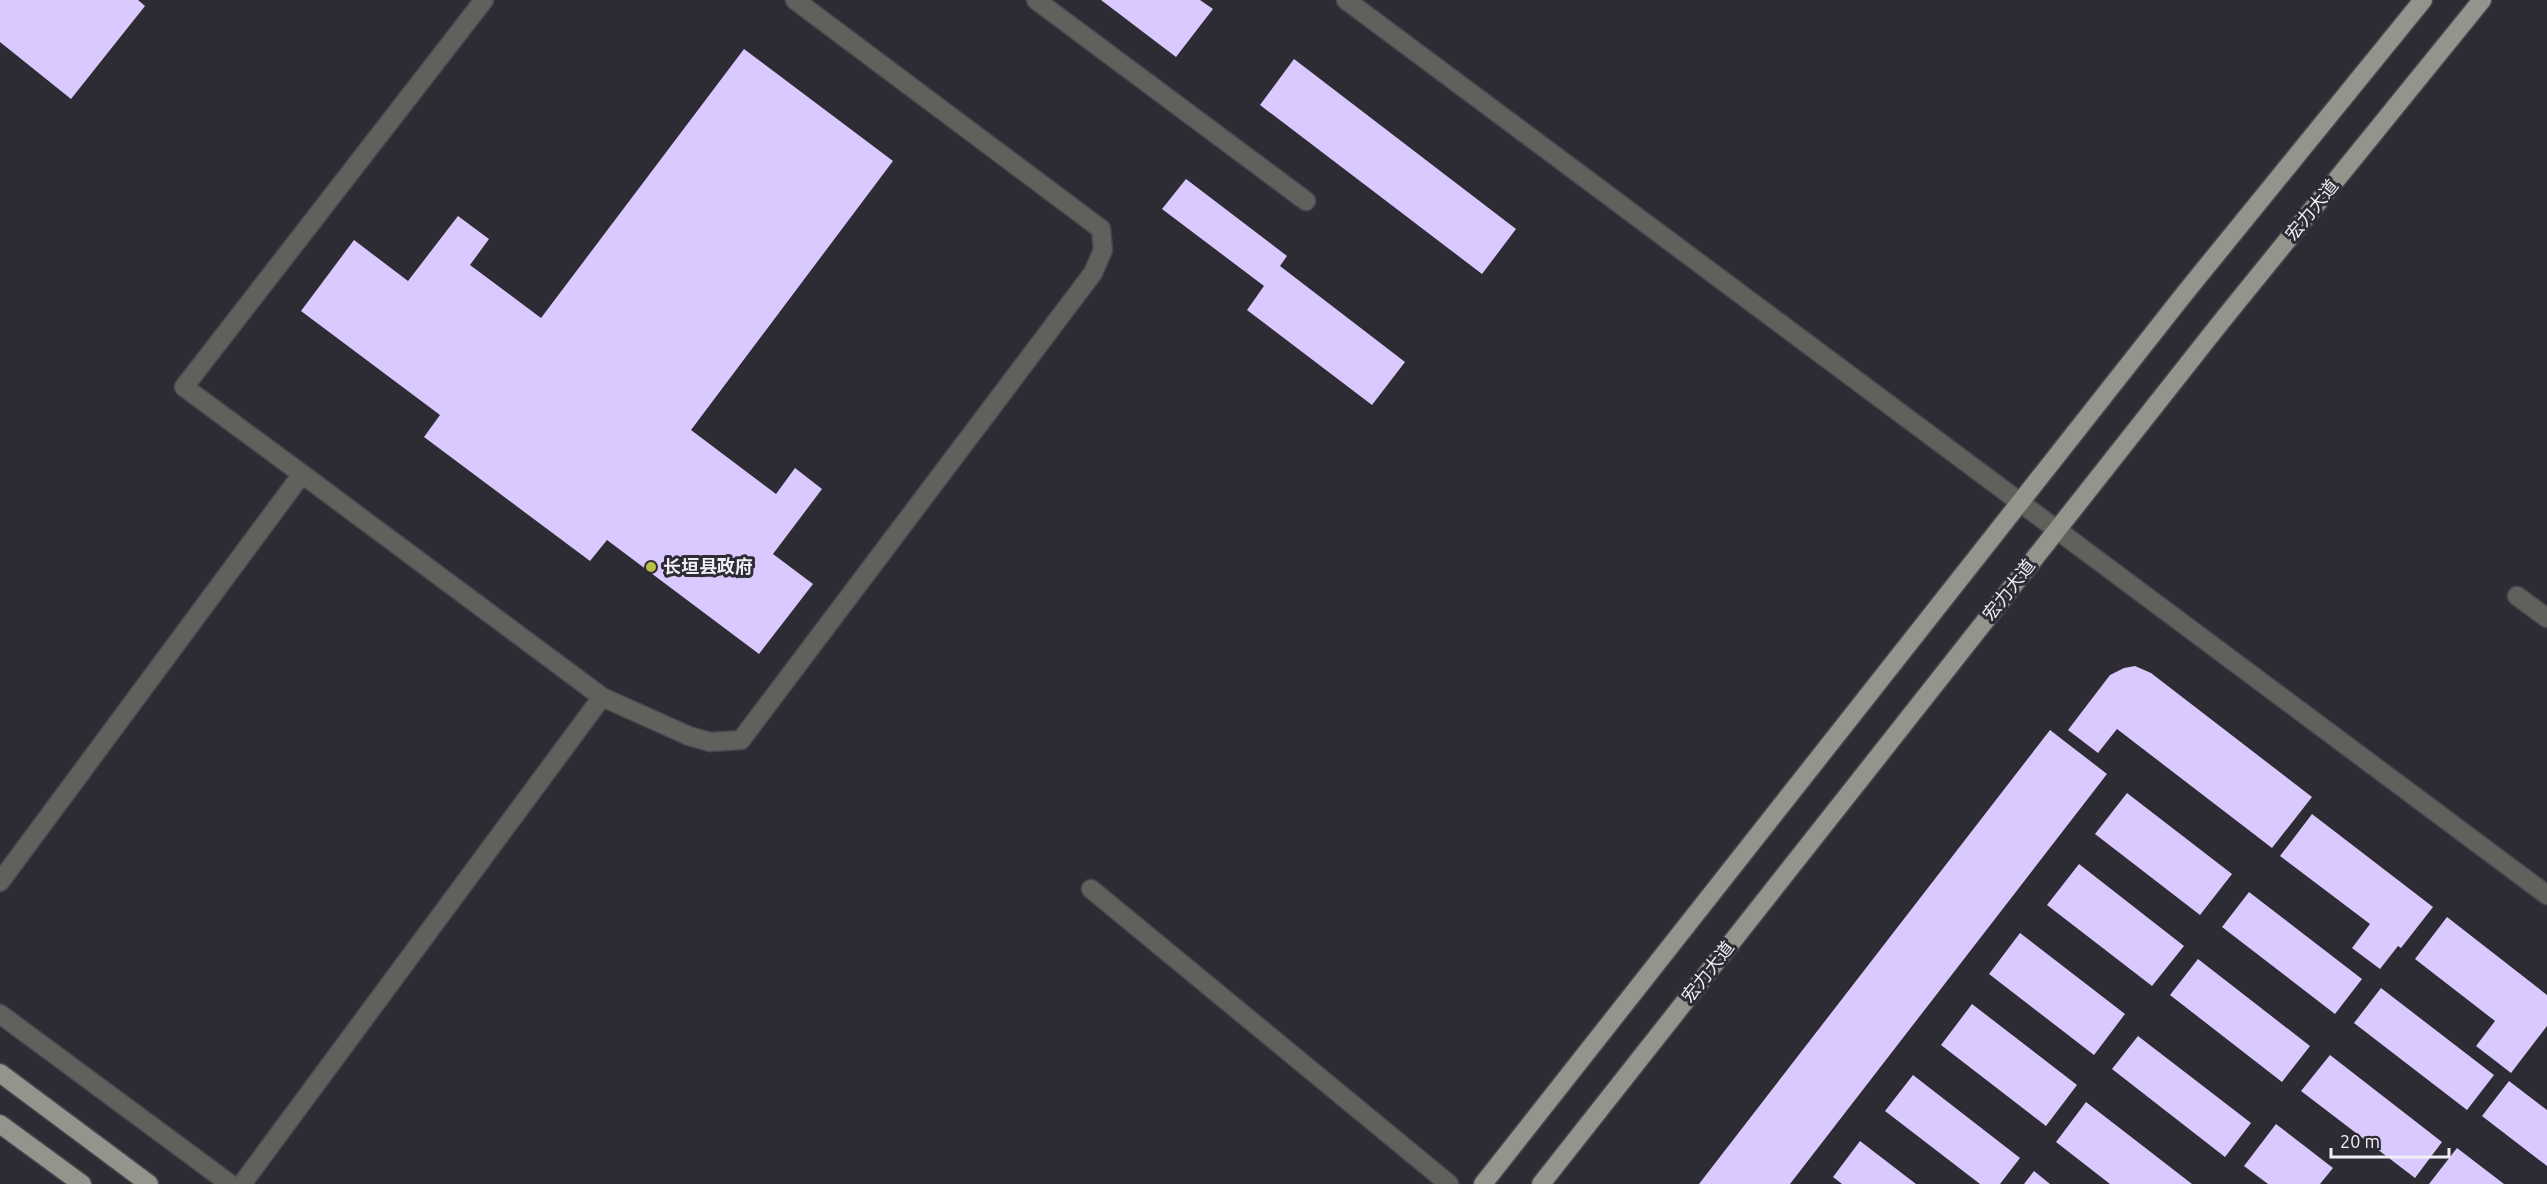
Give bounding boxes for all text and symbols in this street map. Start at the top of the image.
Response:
street label: 宏力大道 [2281,175,2342,244]
street label: 宏力大道 [1978,555,2038,624]
place label: 长垣县政府 [663,556,753,576]
marker: 长垣县政府 [644,560,658,574]
street label: 宏力大道 [1677,937,1737,1006]
scale bar [2331,1121,2450,1159]
text: 20 m [2340,1131,2380,1151]

